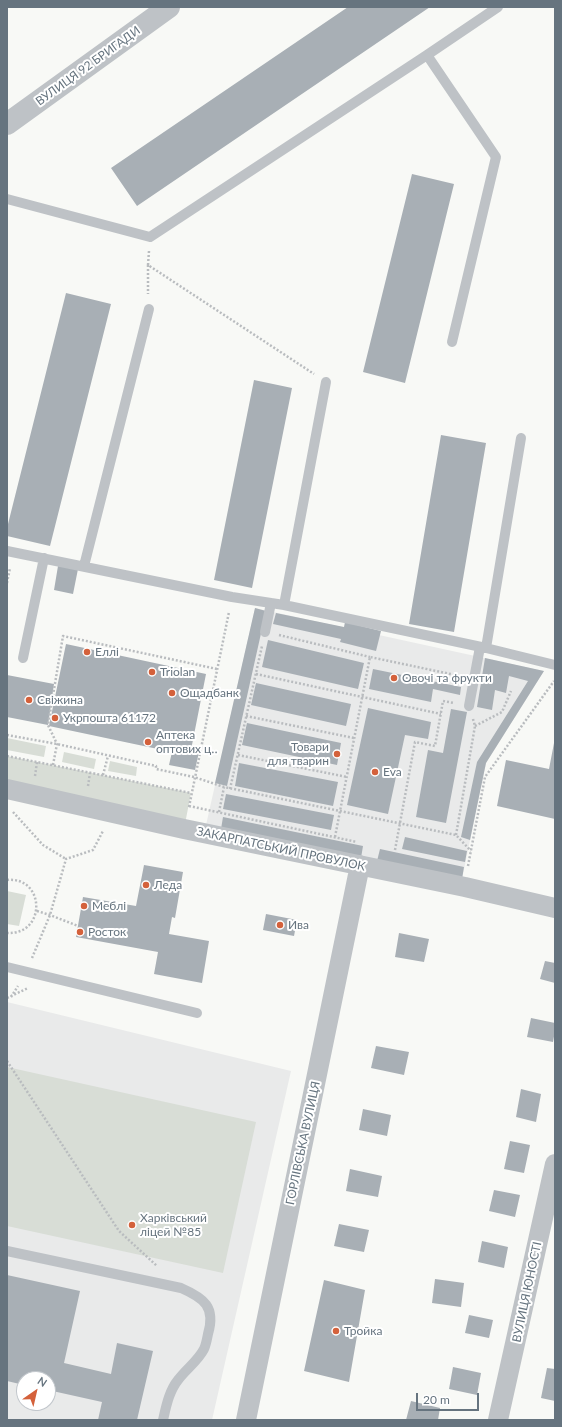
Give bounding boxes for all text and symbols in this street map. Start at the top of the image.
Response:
street label: ВУЛИЦЯ 92 БРИГАДИ [33,23,143,109]
place label: Еллі [95,645,119,659]
marker: Еллі [82,647,92,657]
place label: Triolan [160,665,195,679]
marker: Triolan [147,667,157,677]
place label: Овочі та фрукти [402,671,492,685]
marker: Овочі та фрукти [389,673,399,683]
place label: Ощадбанк [180,686,239,700]
marker: Ощадбанк [167,688,177,698]
place label: Свіжина [37,693,83,707]
marker: Свіжина [24,695,34,705]
place label: Укрпошта 61172 [63,711,156,725]
marker: Укрпошта 61172 [50,713,60,723]
place label: Аптека оптових ц‥ [156,728,218,756]
marker: Аптека оптових ц‥ [143,737,153,747]
place label: Товари для тварин [267,740,329,768]
marker: Товари для тварин [332,749,342,759]
place label: Eva [383,765,402,779]
marker: Eva [370,767,380,777]
street label: ЗАКАРПАТСЬКИЙ ПРОВУЛОК [195,824,367,874]
place label: Леда [154,878,182,892]
marker: Леда [141,880,151,890]
place label: Меблі [92,899,126,913]
marker: Меблі [79,901,89,911]
place label: Ива [288,918,309,932]
marker: Ива [275,920,285,930]
place label: Росток [88,925,126,939]
marker: Росток [75,927,85,937]
street label: ГОРЛІВСЬКА ВУЛИЦЯ [283,1080,323,1206]
place label: Харківський ліцей №85 [140,1211,207,1239]
marker: Харківський ліцей №85 [127,1220,137,1230]
street label: ВУЛИЦЯ ЮНОСТІ [509,1240,545,1344]
place label: Тройка [344,1324,382,1338]
marker: Тройка [331,1326,341,1336]
north arrow [16,1371,56,1411]
text: N [35,1374,50,1389]
scale bar [418,1385,481,1411]
text: 20 m [423,1392,450,1407]

